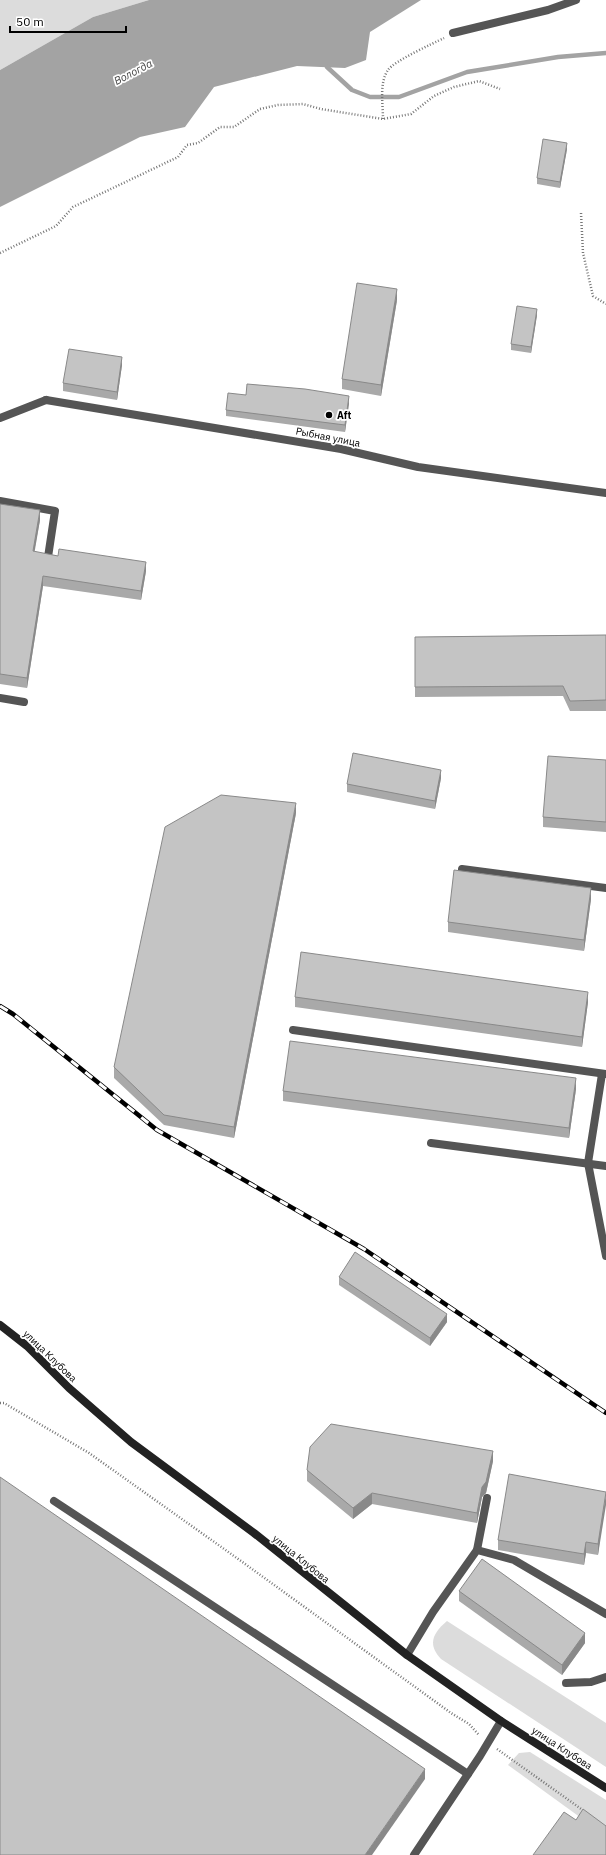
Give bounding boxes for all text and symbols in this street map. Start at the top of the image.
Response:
scale bar [10,8,126,34]
text: 50 m [16,14,44,29]
water label: Вологда [111,56,155,88]
place label: Aft [337,409,351,422]
marker: Aft [324,410,334,420]
street label: Рыбная улица [295,424,362,450]
street label: улица Клубова [20,1327,80,1385]
street label: улица Клубова [270,1532,333,1586]
street label: улица Клубова [529,1724,595,1773]

